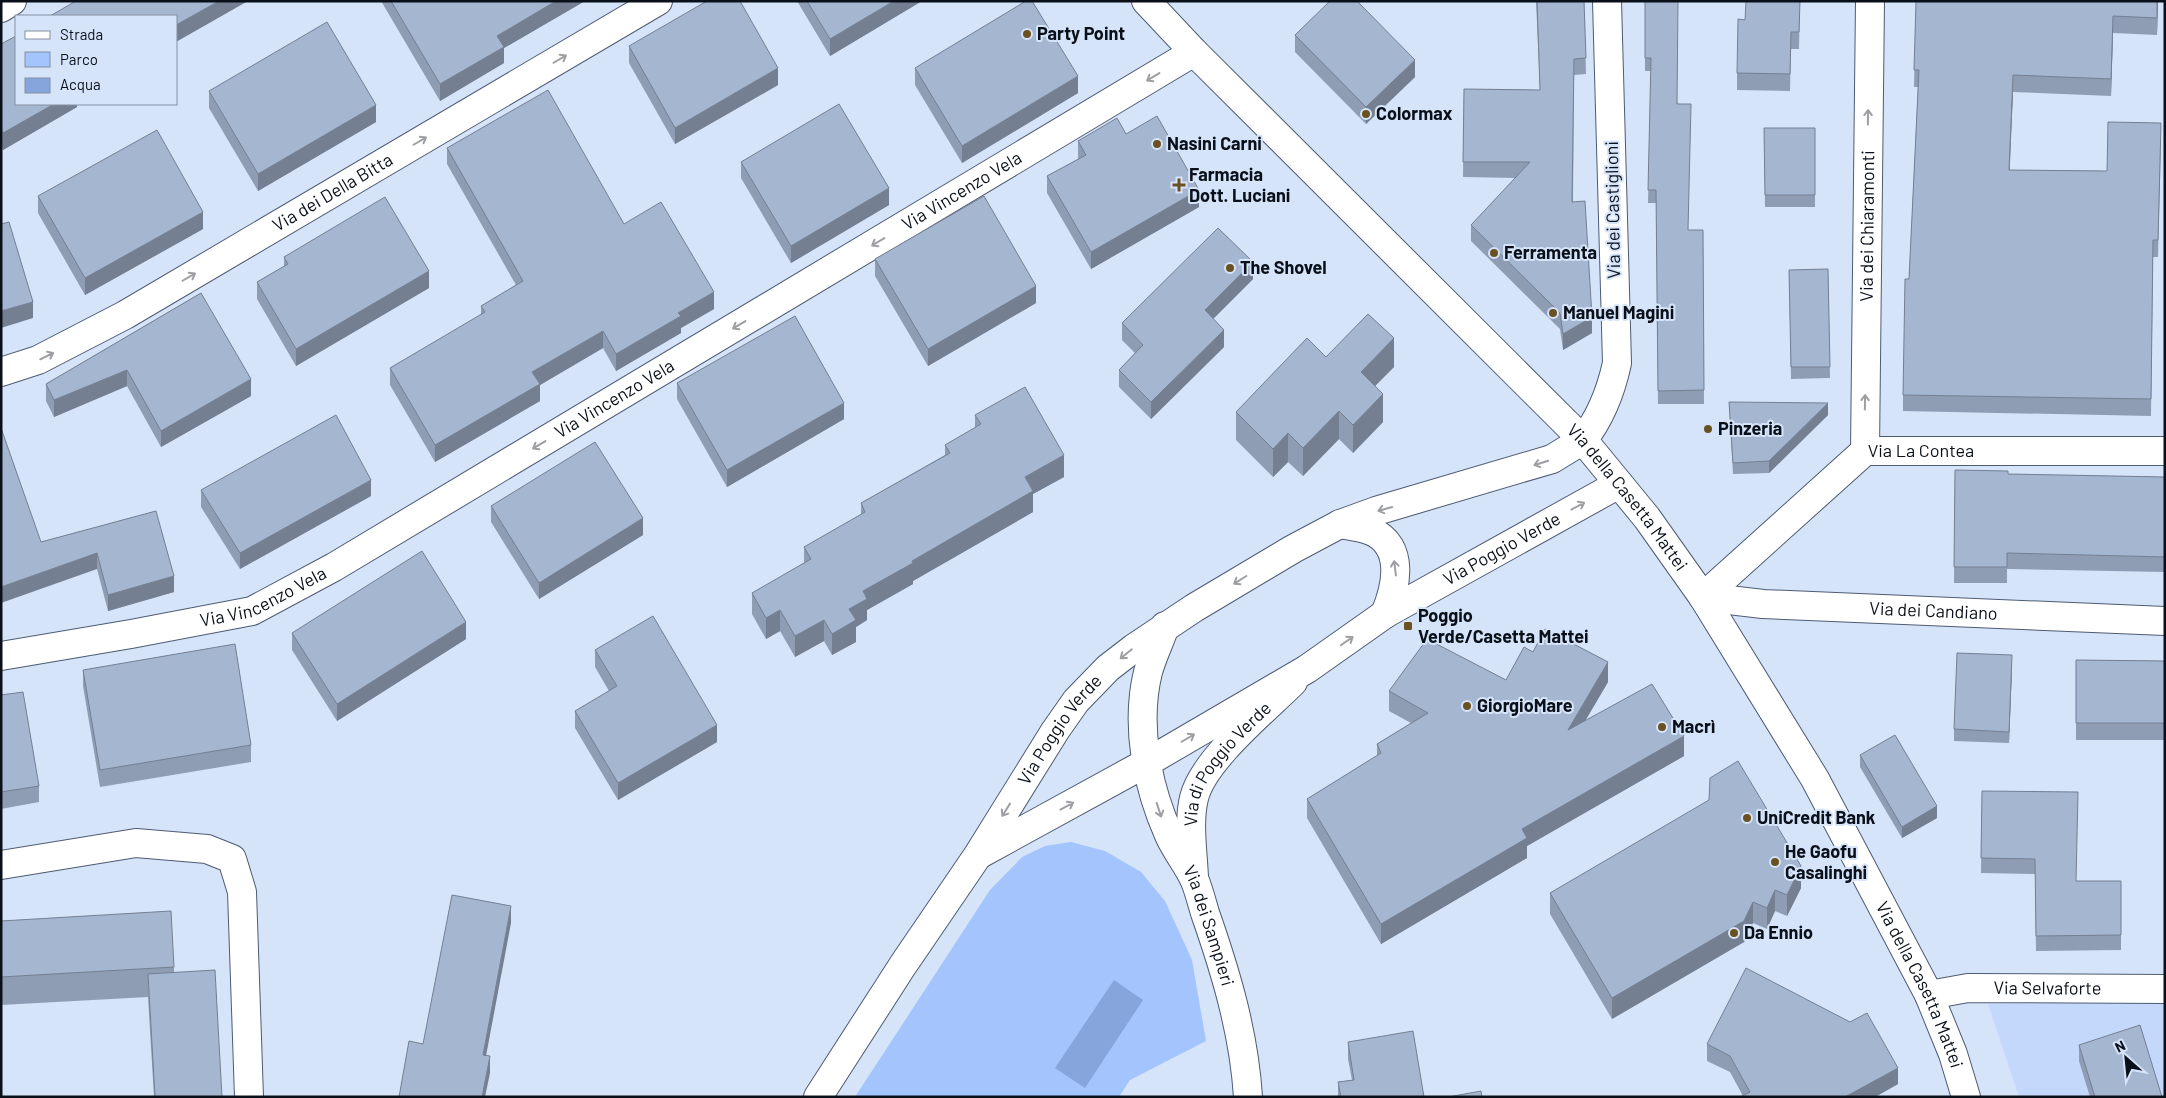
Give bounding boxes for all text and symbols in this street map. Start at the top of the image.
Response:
legend [15,15,178,105]
place label: Party Point [1037,22,1125,44]
text: Strada [60,25,103,43]
marker: Party Point [1021,28,1033,40]
text: Parco [60,50,98,68]
one-way arrow [552,54,567,64]
one-way arrow [1146,73,1160,83]
text: Acqua [60,75,101,93]
place label: Colormax [1376,102,1453,124]
marker: Colormax [1360,108,1372,120]
one-way arrow [1863,109,1873,126]
place label: Nasini Carni [1167,132,1262,154]
one-way arrow [412,136,426,146]
marker: Nasini Carni [1151,138,1163,150]
street label: Via dei Castiglioni [1600,141,1624,279]
street label: Via Vincenzo Vela [898,146,1025,234]
street label: Via dei Della Bitta [268,148,396,236]
street label: Via dei Chiaramonti [1855,150,1878,302]
place label: Farmacia Dott. Luciani [1189,163,1290,206]
marker: Farmacia Dott. Luciani [1173,179,1185,191]
one-way arrow [872,237,886,247]
place label: Ferramenta [1504,241,1597,263]
marker: Ferramenta [1488,247,1500,259]
place label: The Shovel [1240,256,1327,278]
marker: The Shovel [1224,262,1236,274]
one-way arrow [182,272,196,282]
place label: Manuel Magini [1563,301,1674,323]
marker: Manuel Magini [1547,307,1559,319]
one-way arrow [732,321,746,331]
one-way arrow [39,350,54,360]
street label: Via Vincenzo Vela [550,354,678,442]
one-way arrow [1860,394,1870,410]
place label: Pinzeria [1718,417,1782,439]
street label: Via della Casetta Mattei [1563,419,1693,575]
marker: Pinzeria [1702,423,1714,435]
street label: Via La Contea [1868,439,1974,461]
one-way arrow [533,440,547,450]
one-way arrow [1533,459,1549,469]
one-way arrow [1570,501,1585,511]
one-way arrow [1377,504,1393,514]
street label: Via Poggio Verde [1439,507,1564,589]
one-way arrow [1390,560,1400,576]
street label: Via Vincenzo Vela [198,561,330,631]
one-way arrow [1233,576,1247,586]
street label: Via dei Candiano [1869,597,1998,624]
place label: Poggio Verde/Casetta Mattei [1418,604,1589,647]
marker: Poggio Verde/Casetta Mattei [1402,620,1414,632]
one-way arrow [1340,636,1354,646]
one-way arrow [1119,649,1132,660]
street label: Via Poggio Verde [1012,669,1106,788]
place label: GiorgioMare [1477,694,1573,716]
street label: Via di Poggio Verde [1179,697,1275,827]
marker: GiorgioMare [1461,700,1473,712]
place label: Macrì [1672,715,1715,737]
marker: Macrì [1656,721,1668,733]
one-way arrow [1181,733,1195,743]
one-way arrow [1059,800,1073,810]
one-way arrow [1001,802,1011,816]
one-way arrow [1155,802,1165,818]
place label: UniCredit Bank [1757,806,1876,828]
marker: UniCredit Bank [1741,812,1753,824]
place label: He Gaofu Casalinghi [1785,840,1867,883]
marker: He Gaofu Casalinghi [1769,856,1781,868]
street label: Via dei Sampieri [1179,861,1240,988]
street label: Via della Casetta Mattei [1872,897,1969,1070]
place label: Da Ennio [1744,921,1813,943]
marker: Da Ennio [1728,927,1740,939]
street label: Via Selvaforte [1993,976,2101,999]
north arrow [2101,1033,2151,1083]
text: N [2112,1036,2128,1056]

